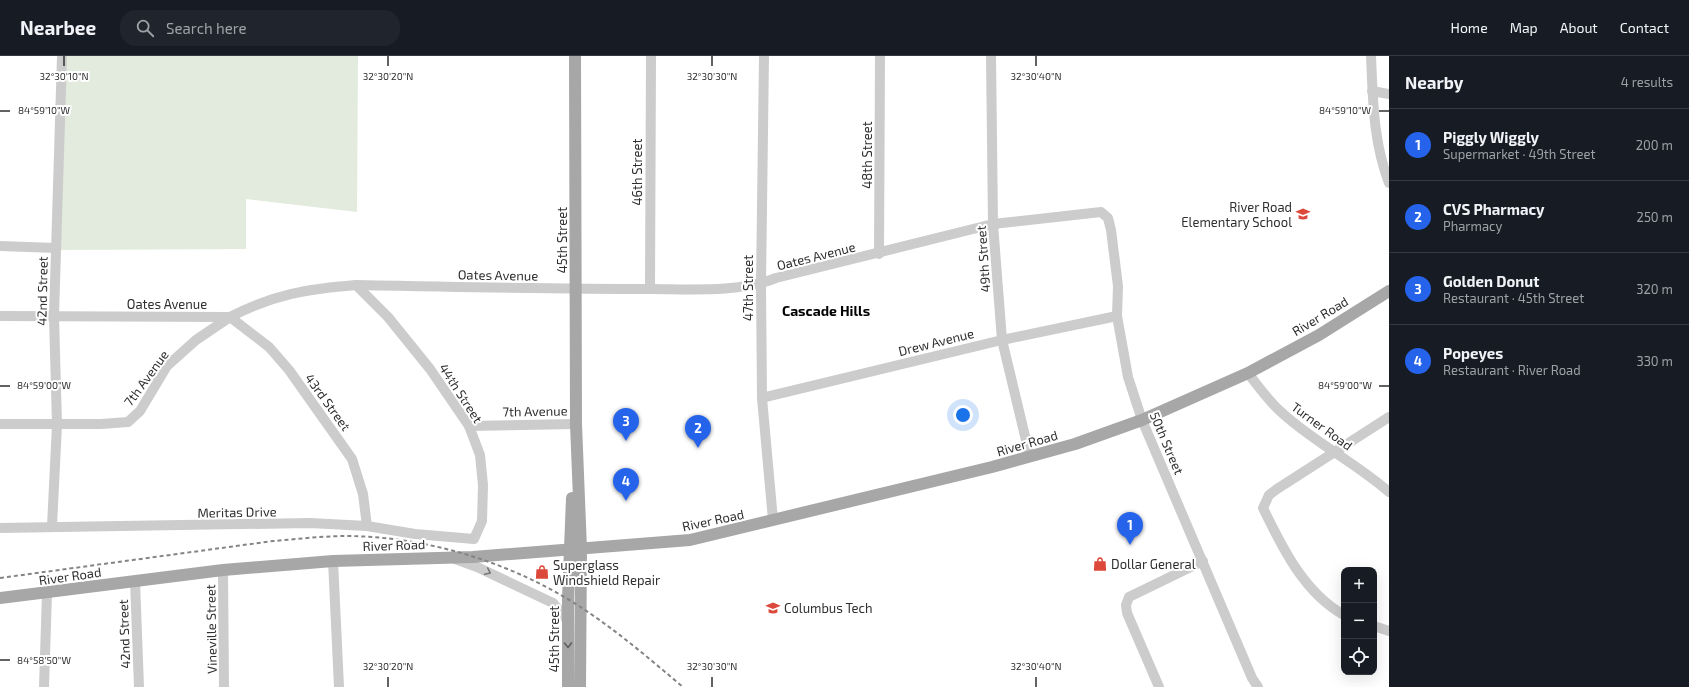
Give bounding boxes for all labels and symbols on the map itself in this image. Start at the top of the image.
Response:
text: 32°30'10"N [39,70,89,82]
text: 32°30'20"N [363,70,413,82]
text: 32°30'30"N [687,70,737,82]
text: 32°30'40"N [1010,70,1062,82]
text: 84°59'10"W [18,104,71,116]
text: 84°59'10"W [1319,104,1372,116]
street label: 48th Street [859,121,875,189]
street label: 46th Street [629,138,645,205]
place label: River Road Elementary School [1181,199,1292,230]
school or university icon: River Road Elementary School [1295,206,1311,222]
street label: 45th Street [554,207,570,273]
street label: 49th Street [973,225,993,293]
street label: Oates Avenue [775,238,857,274]
street label: 47th Street [740,255,756,321]
street label: 42nd Street [33,256,51,326]
street label: Oates Avenue [458,266,538,284]
street label: River Road [1289,293,1351,339]
street label: Oates Avenue [127,296,207,312]
district label: Cascade Hills [782,302,870,319]
street label: Drew Avenue [897,325,975,359]
street label: 7th Avenue [120,347,172,409]
street label: 44th Street [436,360,486,426]
street label: 43rd Street [302,370,354,434]
text: 84°59'00"W [17,379,72,391]
text: 84°59'00"W [1318,379,1373,391]
street label: Turner Road [1288,399,1356,453]
street label: 7th Avenue [502,402,568,420]
your location [953,405,973,425]
pin: 3 [613,408,639,441]
street label: 50th Street [1147,409,1187,477]
pin: 2 [685,415,711,448]
street label: River Road [995,427,1059,459]
pin: 4 [613,468,639,501]
street label: Meritas Drive [197,503,277,521]
street label: River Road [681,506,745,534]
pin: 1 [1117,512,1143,545]
street label: River Road [362,536,426,554]
shop icon: Dollar General [1092,556,1108,572]
place label: Dollar General [1111,556,1196,572]
place label: Superglass Windshield Repair [553,557,660,588]
street label: River Road [38,564,102,588]
shop icon: Superglass Windshield Repair [534,564,550,580]
one-way arrow [483,567,491,575]
street label: Vineville Street [202,584,220,674]
street label: 42nd Street [115,599,133,669]
school or university icon: Columbus Tech [765,600,781,616]
place label: Columbus Tech [784,600,872,616]
street label: 45th Street [546,606,562,672]
one-way arrow [564,642,572,648]
text: 84°58'50"W [17,654,71,666]
text: 32°30'20"N [363,660,413,672]
text: 32°30'30"N [687,660,737,672]
text: 32°30'40"N [1010,660,1062,672]

